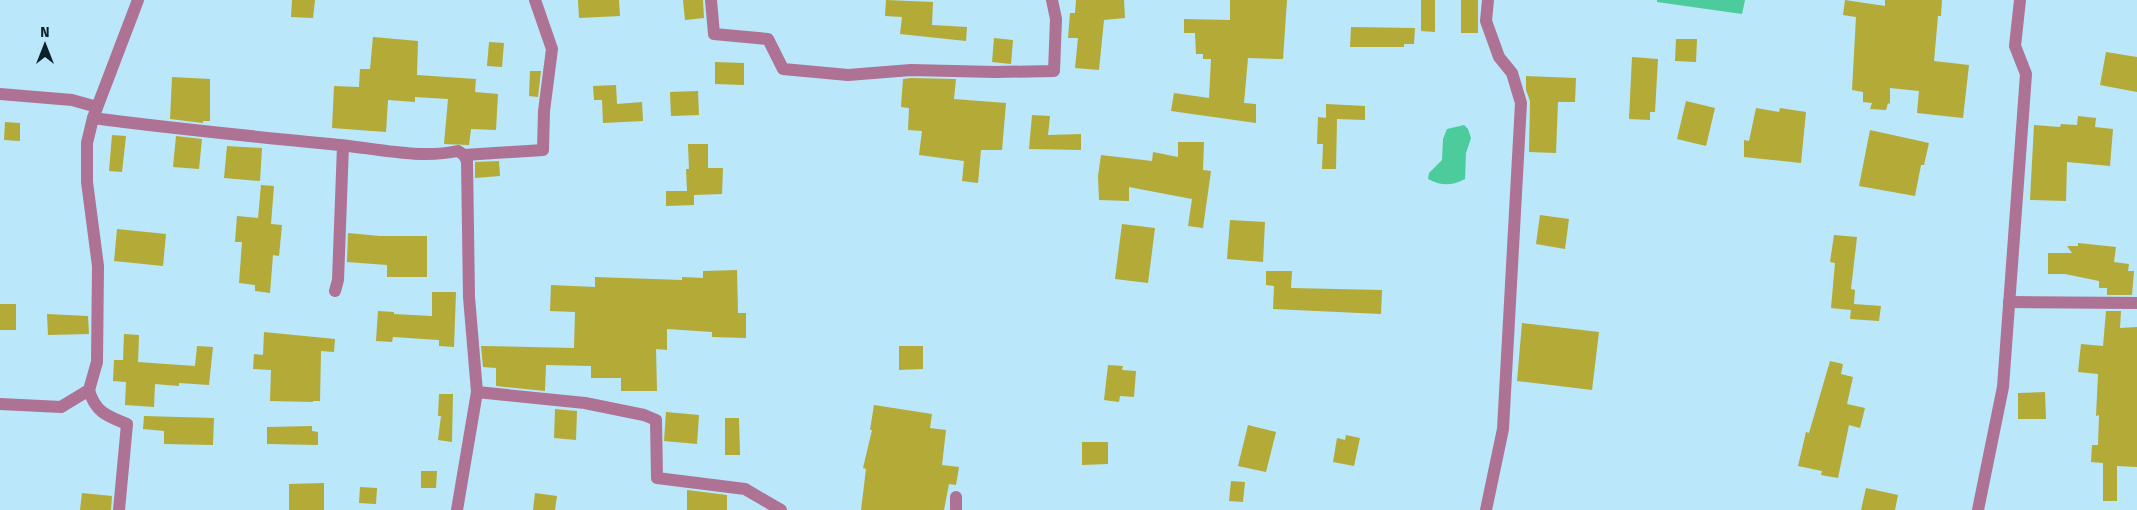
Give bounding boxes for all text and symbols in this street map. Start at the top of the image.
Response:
north arrow [20,20,70,70]
text: N [40,24,50,41]

